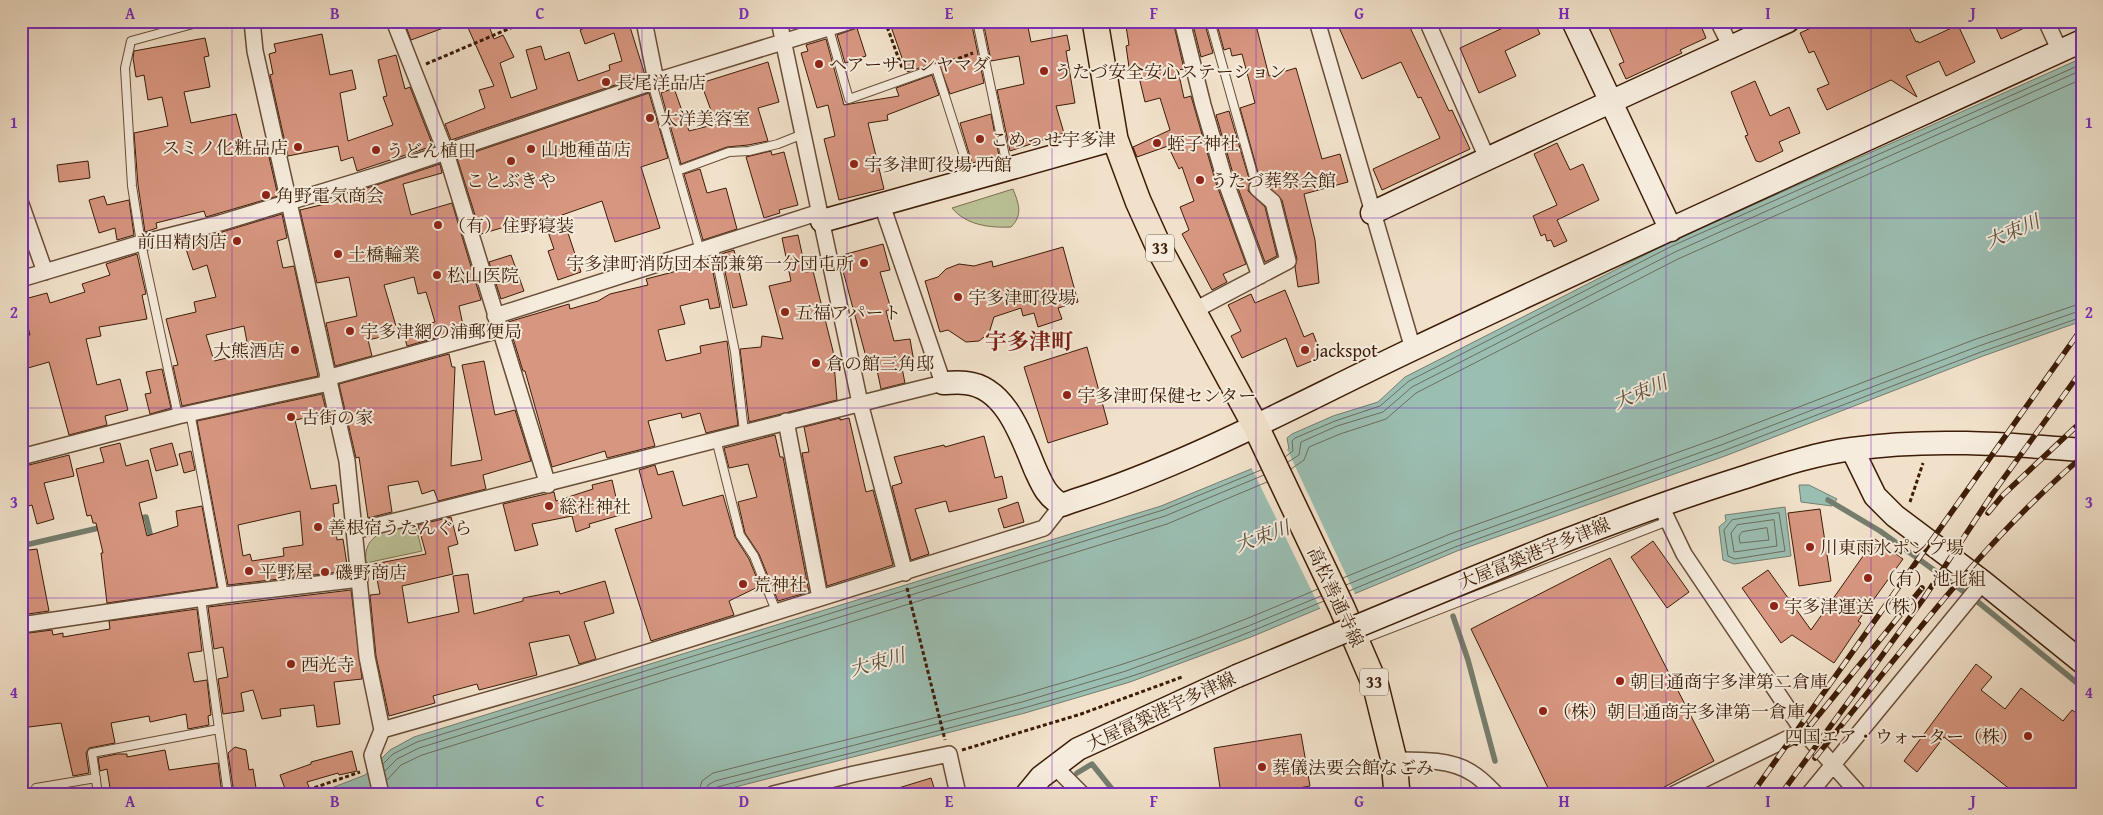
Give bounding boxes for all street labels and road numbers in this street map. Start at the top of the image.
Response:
road number: 33 [1146,234,1174,262]
street label: 大屋冨築港宇多津線 [1454,510,1614,596]
street label: 高松善通寺線 [1301,542,1371,652]
street label: 大屋冨築港宇多津線 [1082,665,1240,757]
road number: 33 [1360,669,1388,696]

